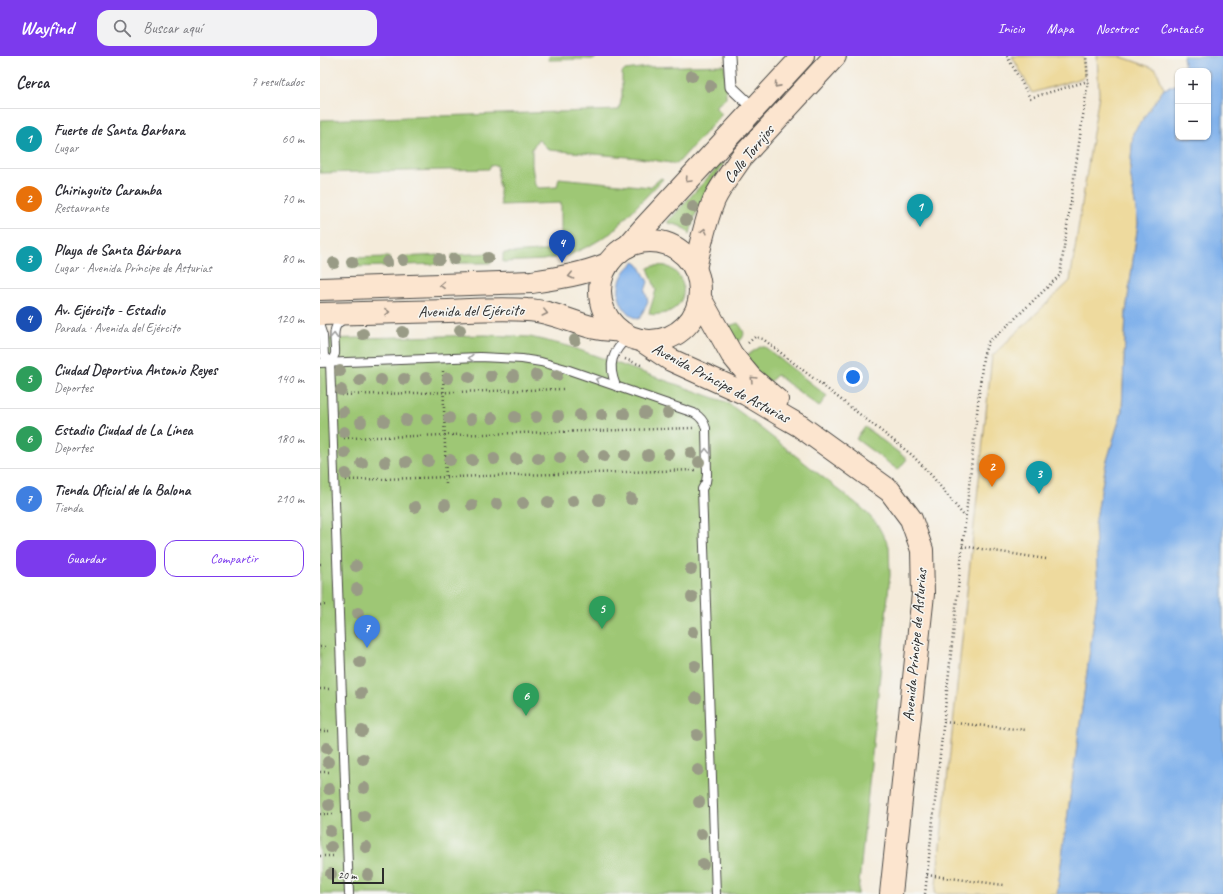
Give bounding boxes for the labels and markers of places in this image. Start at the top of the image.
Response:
pin: 1 [907,194,933,227]
pin: 4 [549,230,575,263]
pin: 2 [979,454,1005,487]
pin: 3 [1026,461,1052,494]
pin: 5 [589,596,615,629]
pin: 7 [354,615,380,648]
pin: 6 [513,683,539,716]

